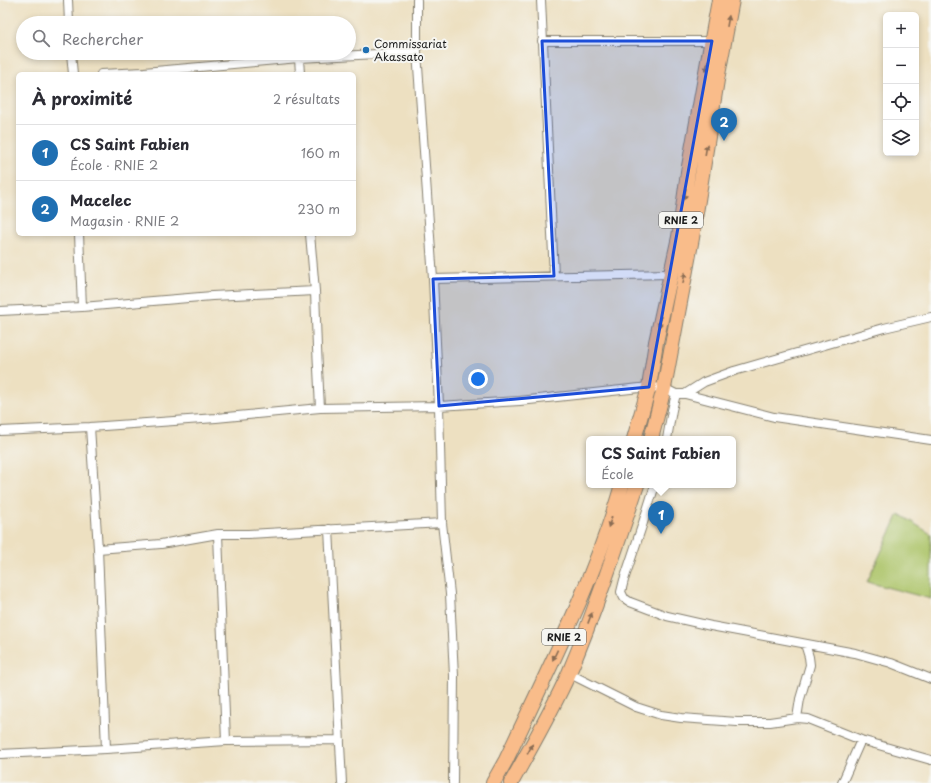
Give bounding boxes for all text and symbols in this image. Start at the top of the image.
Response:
map controls [883,12,919,156]
button: + [883,12,919,48]
one-way arrow [725,15,731,27]
search box [16,16,356,60]
icon: search [30,27,52,49]
text: Rechercher [62,27,143,50]
place label: Commissariat Akassato [374,35,447,65]
marker: Commissariat Akassato [361,45,371,55]
button: − [883,48,919,84]
one-way arrow [704,60,710,72]
button: locate [883,84,919,120]
text: À proximité [32,85,132,111]
text: 2 résultats [273,89,340,108]
pin: 2 [711,108,737,141]
button: layers [883,120,919,156]
text: CS Saint Fabien [70,132,189,155]
text: 1 [42,143,48,162]
text: 160 m [301,143,340,162]
one-way arrow [704,143,710,156]
text: École · RNIE 2 [70,155,158,174]
text: Macelec [70,188,131,211]
one-way arrow [682,188,688,200]
text: 2 [40,199,50,218]
text: 230 m [298,199,340,218]
text: Magasin · RNIE 2 [70,211,179,230]
road number: RNIE 2 [659,212,703,228]
one-way arrow [682,272,688,284]
one-way arrow [657,315,663,328]
your location [468,369,488,389]
popup [586,436,736,488]
text: CS Saint Fabien [601,441,721,464]
text: École [601,464,634,483]
pin: 1 [648,501,674,534]
one-way arrow [607,517,613,529]
one-way arrow [587,613,593,624]
road number: RNIE 2 [542,629,586,645]
one-way arrow [552,650,558,661]
one-way arrow [526,743,533,754]

